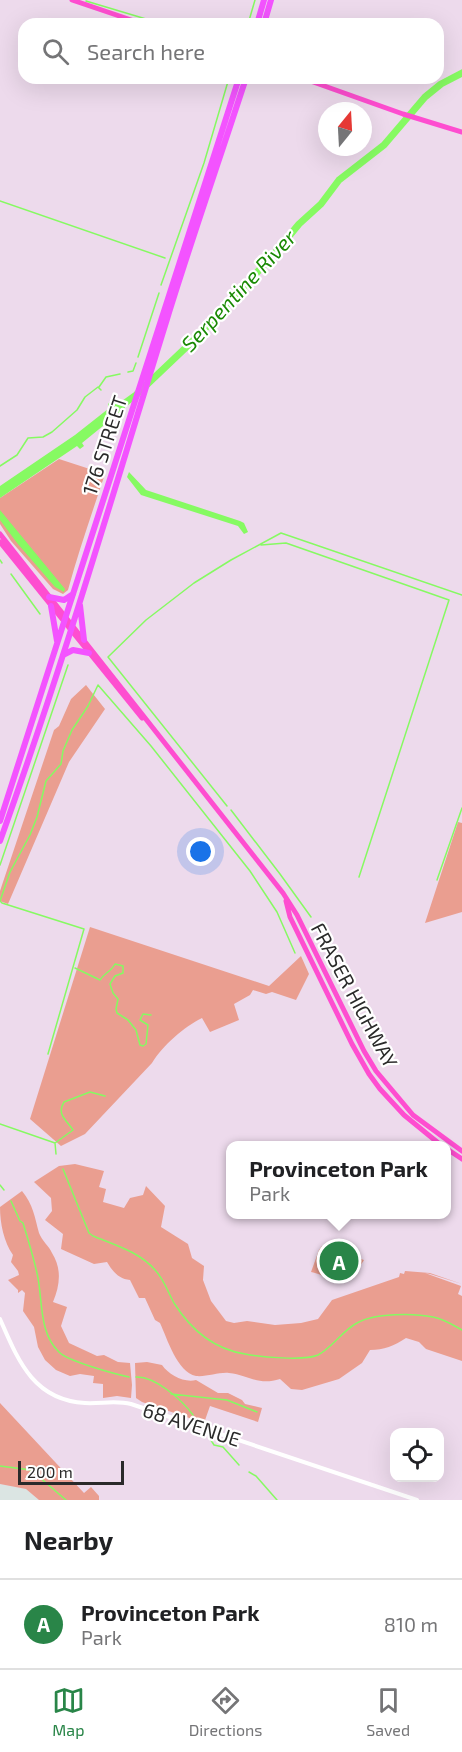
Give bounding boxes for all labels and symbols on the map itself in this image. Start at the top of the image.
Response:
north arrow [318,102,372,156]
water label: Serpentine River [175,224,301,356]
street label: 176 STREET [77,392,131,498]
your location [186,837,215,866]
street label: FRASER HIGHWAY [307,918,404,1072]
pin: A [320,1238,358,1284]
street label: 68 AVENUE [140,1397,244,1451]
scale bar [18,1458,124,1486]

